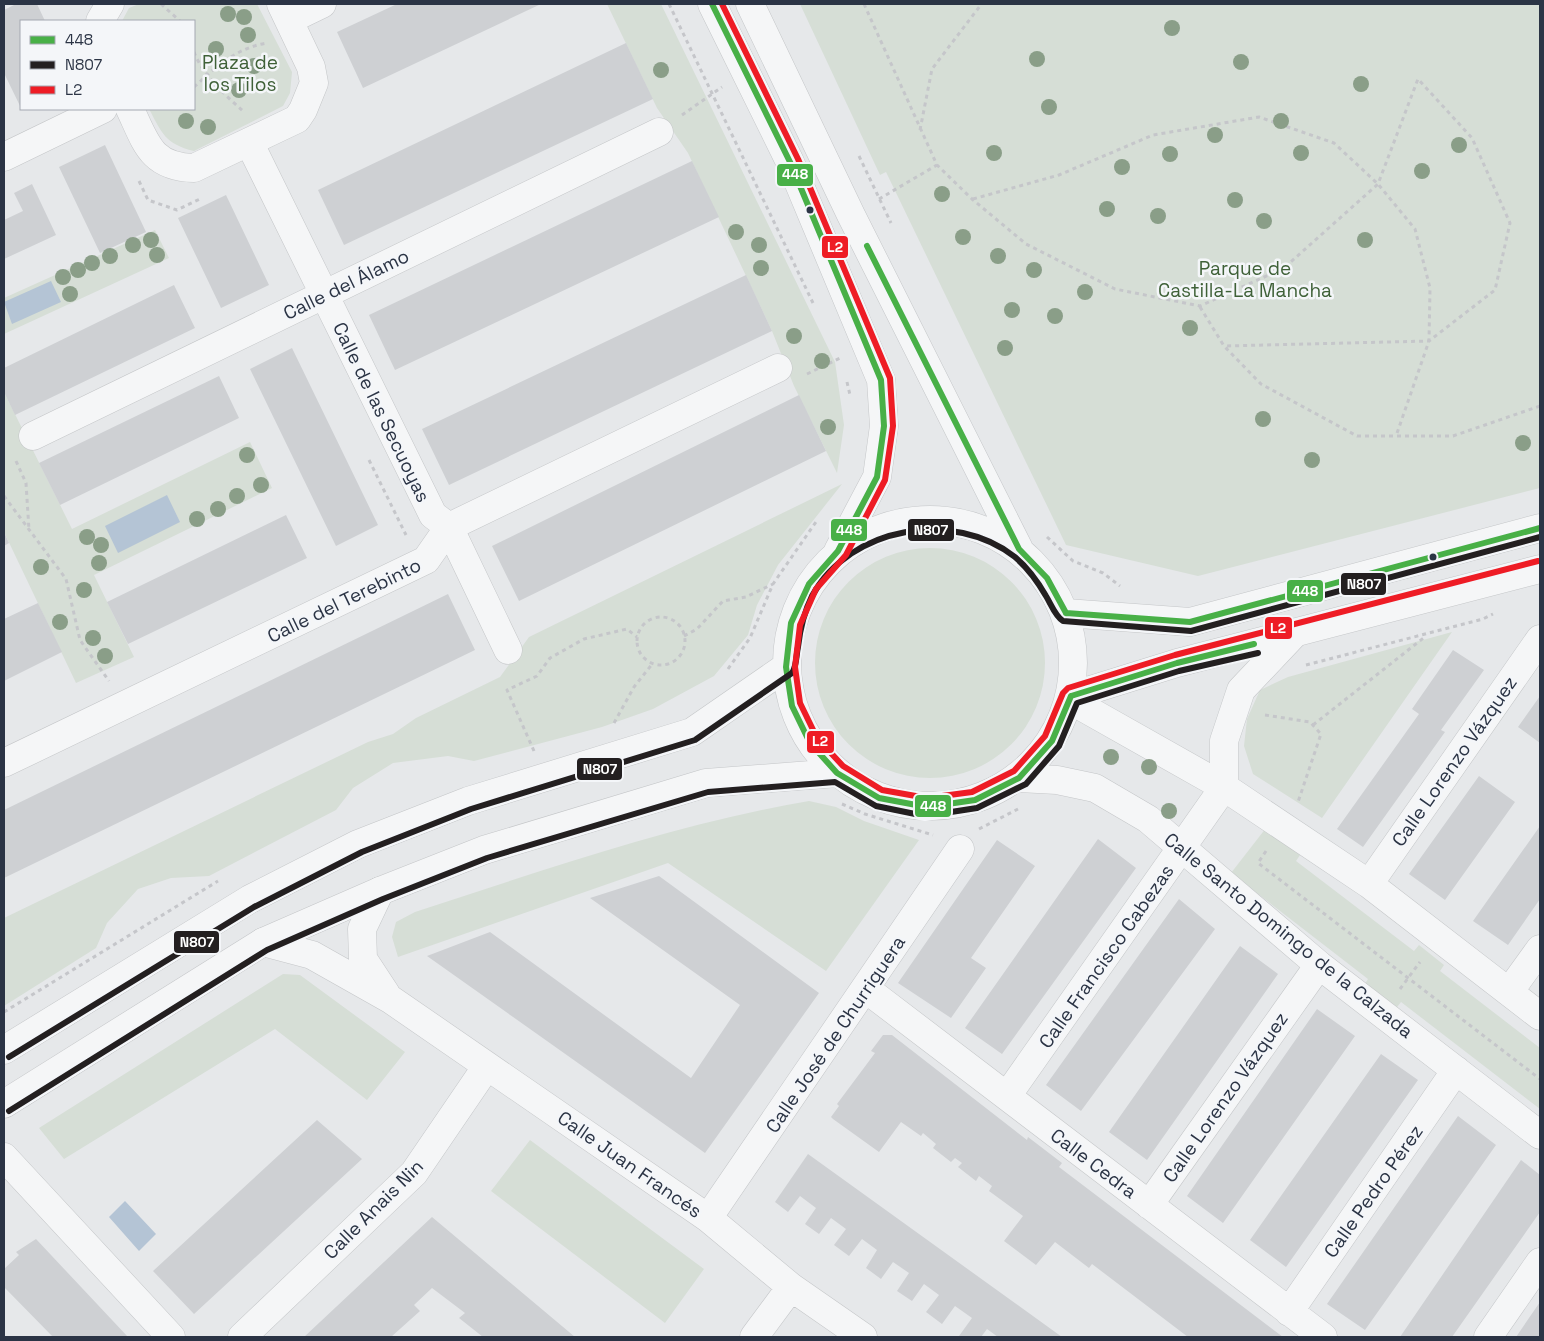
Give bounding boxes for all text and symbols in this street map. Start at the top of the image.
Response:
legend [20,20,195,110]
text: 448 [65,30,93,49]
park label: Plaza de los Tilos [202,50,278,97]
text: N807 [65,55,102,74]
text: L2 [65,80,82,99]
line badge: 448 [776,163,814,187]
text: 448 [782,165,809,183]
unlabelled marker [805,205,815,215]
line badge: L2 [821,235,849,259]
text: L2 [827,238,843,256]
street label: Calle del Álamo [279,243,413,326]
park label: Parque de Castilla-La Mancha [1158,256,1332,303]
street label: Calle de las Secuoyas [327,318,436,506]
line badge: 448 [830,518,868,542]
line badge: N807 [907,518,955,542]
text: 448 [836,521,863,539]
text: N807 [914,521,948,539]
street label: Calle del Terebinto [263,552,425,649]
unlabelled marker [1428,552,1438,562]
line badge: N807 [1340,572,1387,596]
text: N807 [1347,575,1381,593]
line badge: 448 [1286,579,1324,603]
text: 448 [1292,582,1319,600]
line badge: L2 [1264,616,1293,640]
text: L2 [1270,619,1286,637]
street label: Calle Lorenzo Vázquez [1386,671,1523,851]
line badge: L2 [806,730,835,754]
text: L2 [812,732,828,750]
line badge: N807 [576,757,623,781]
text: N807 [583,760,617,778]
line badge: 448 [914,794,952,818]
text: 448 [920,797,947,815]
street label: Calle Santo Domingo de la Calzada [1159,827,1418,1044]
street label: Calle Francisco Cabezas [1033,859,1180,1053]
line badge: N807 [173,930,220,954]
street label: Calle José de Churriguera [760,931,911,1138]
text: N807 [180,933,214,951]
street label: Calle Lorenzo Vázquez [1157,1007,1294,1187]
street label: Calle Juan Francés [553,1105,707,1224]
street label: Calle Pedro Pérez [1318,1120,1429,1263]
street label: Calle Cedra [1045,1123,1142,1204]
street label: Calle Anais Nin [318,1154,429,1265]

